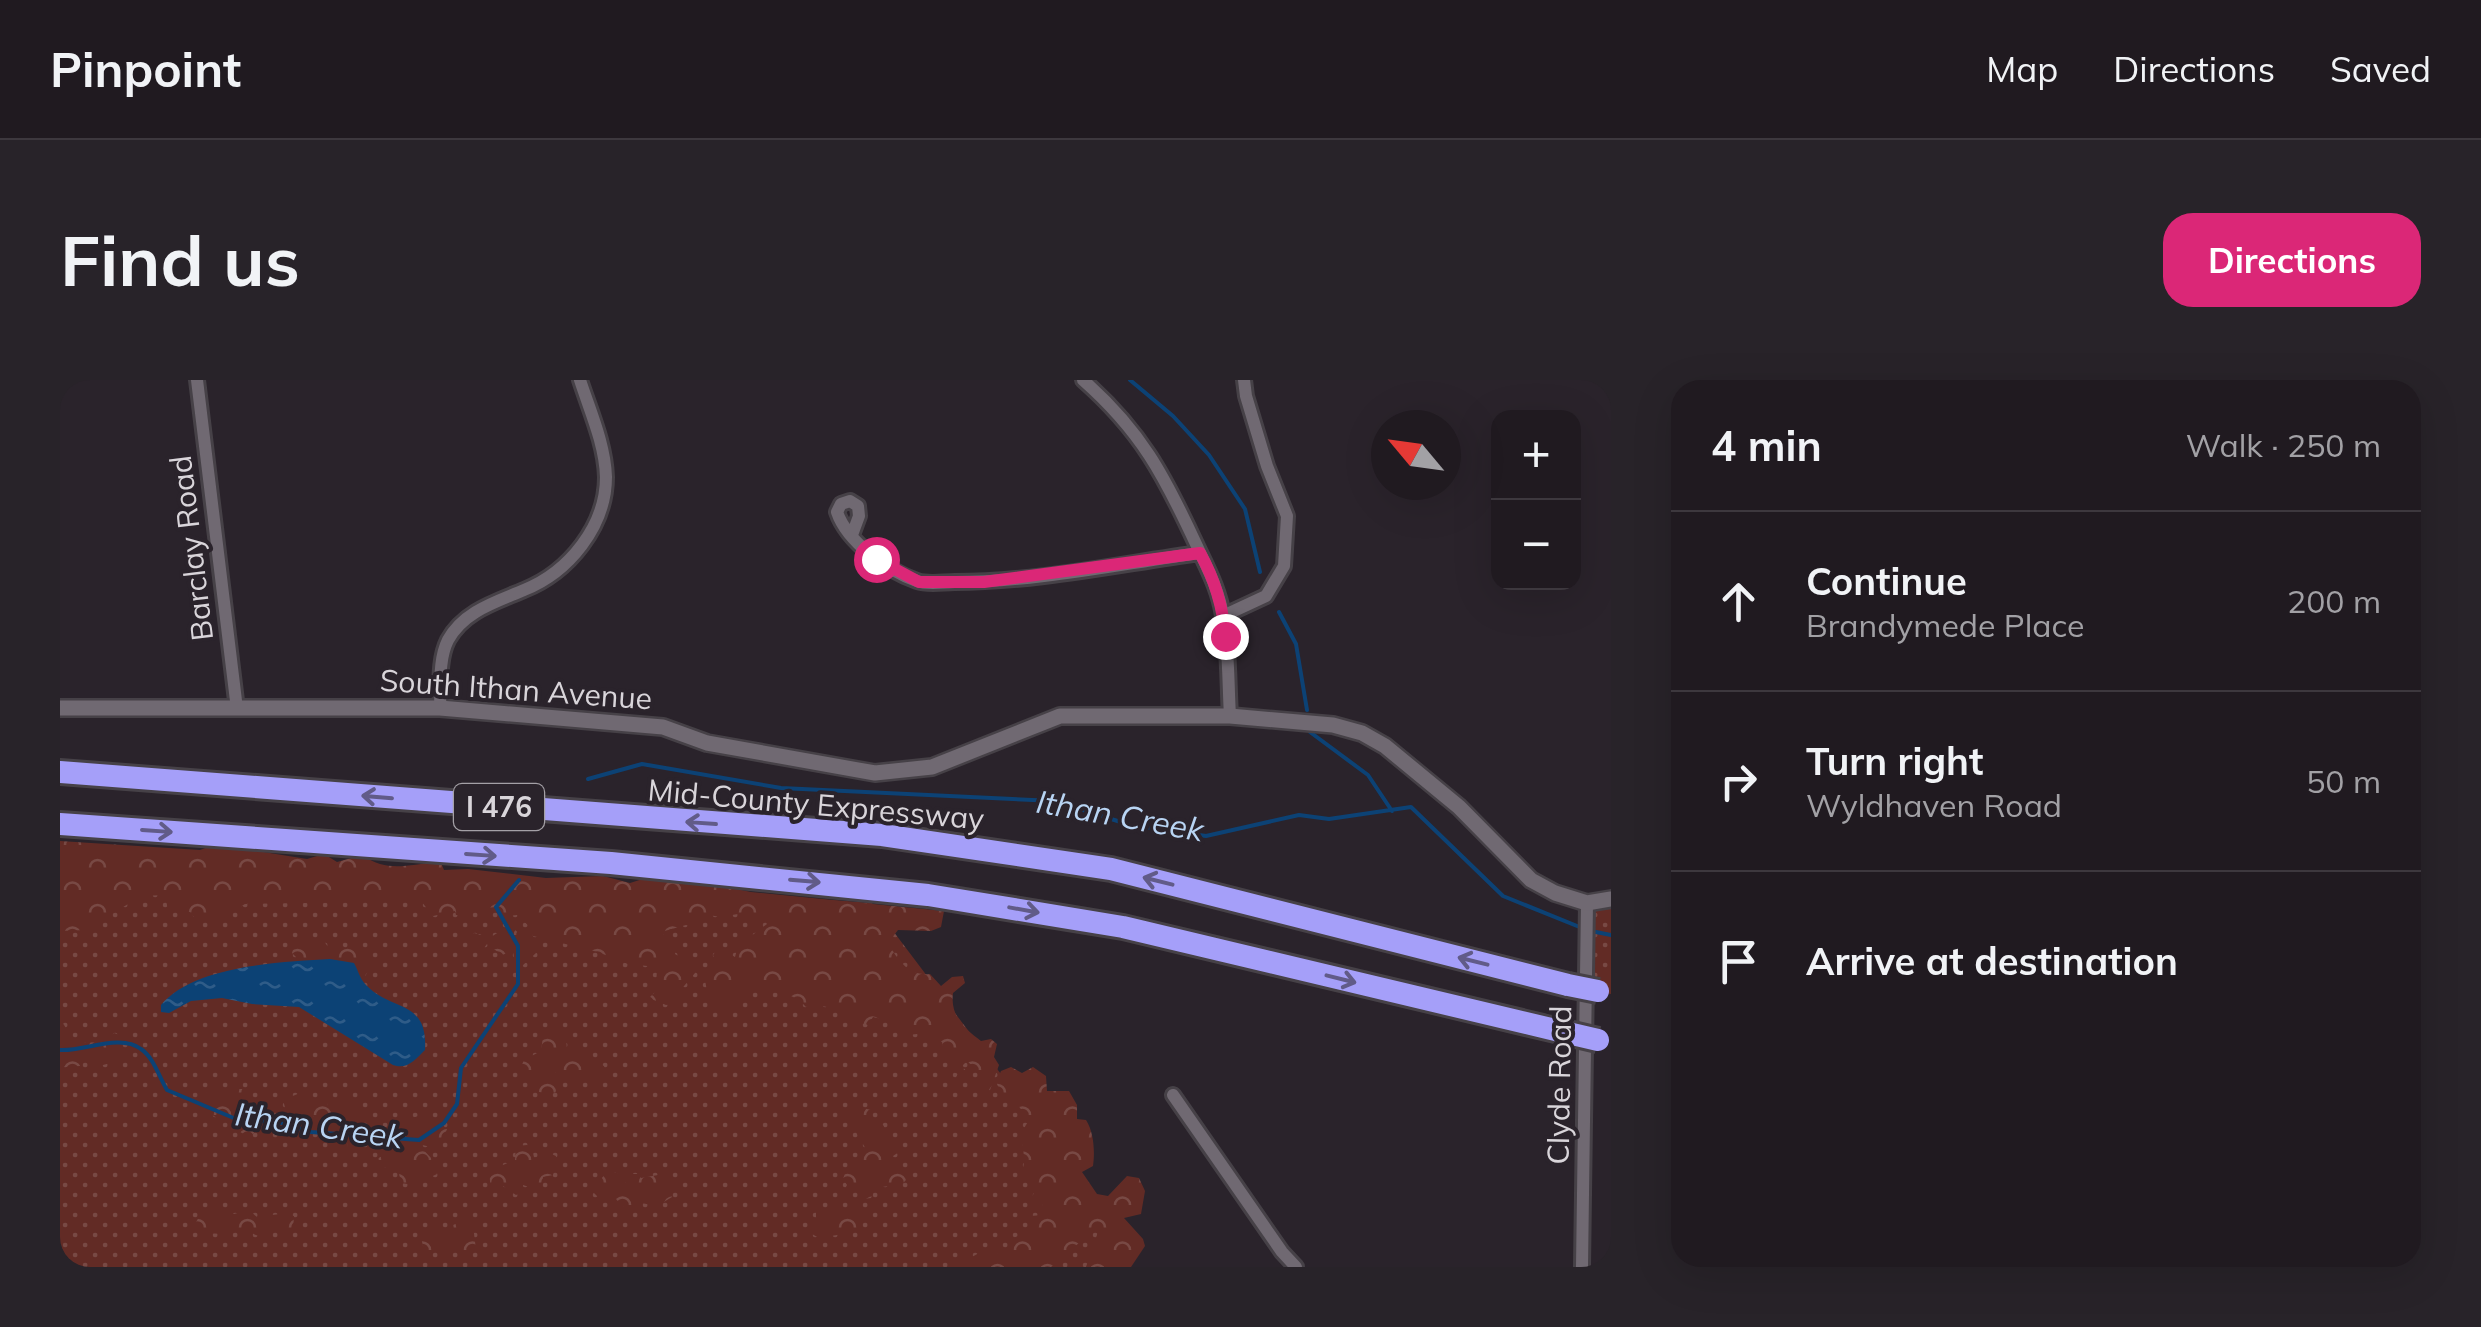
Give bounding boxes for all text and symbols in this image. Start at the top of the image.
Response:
text: Pinpoint [50,39,241,99]
text: Map [1986,47,2058,91]
text: Directions [2113,47,2275,91]
text: Saved [2330,47,2431,91]
button: Directions [2163,213,2421,307]
text: Find us [60,216,300,304]
north arrow [1371,410,1461,500]
map controls [1491,410,1581,590]
button: + [1491,410,1581,500]
text: 4 min [1711,419,1822,472]
text: Walk · 250 m [2186,425,2381,465]
street label: Barclay Road [161,453,221,643]
button: − [1491,500,1581,590]
route start [854,537,900,583]
text: Continue [1806,557,1967,605]
icon: ahead [1711,574,1766,629]
text: 200 m [2287,581,2381,621]
text: Brandymede Place [1806,605,2084,645]
route end [1203,614,1249,660]
street label: South Ithan Avenue [379,661,653,717]
text: Turn right [1806,737,1983,785]
icon: right [1711,754,1766,809]
text: 50 m [2306,761,2381,801]
street label: Mid-County Expressway [646,770,986,838]
water label: Ithan Creek [1033,781,1208,850]
road number: I 476 [454,784,544,830]
text: Wyldhaven Road [1806,785,2062,825]
one-way arrow [361,787,393,806]
one-way arrow [685,814,717,833]
one-way arrow [141,822,173,841]
one-way arrow [465,846,497,865]
one-way arrow [1143,871,1174,890]
one-way arrow [789,872,821,891]
one-way arrow [1007,901,1040,919]
icon: arrive [1711,934,1766,989]
text: Arrive at destination [1806,937,2178,985]
one-way arrow [1458,951,1489,970]
one-way arrow [1325,970,1356,989]
street label: Clyde Road [1539,1005,1579,1165]
water label: Ithan Creek [233,1093,407,1157]

